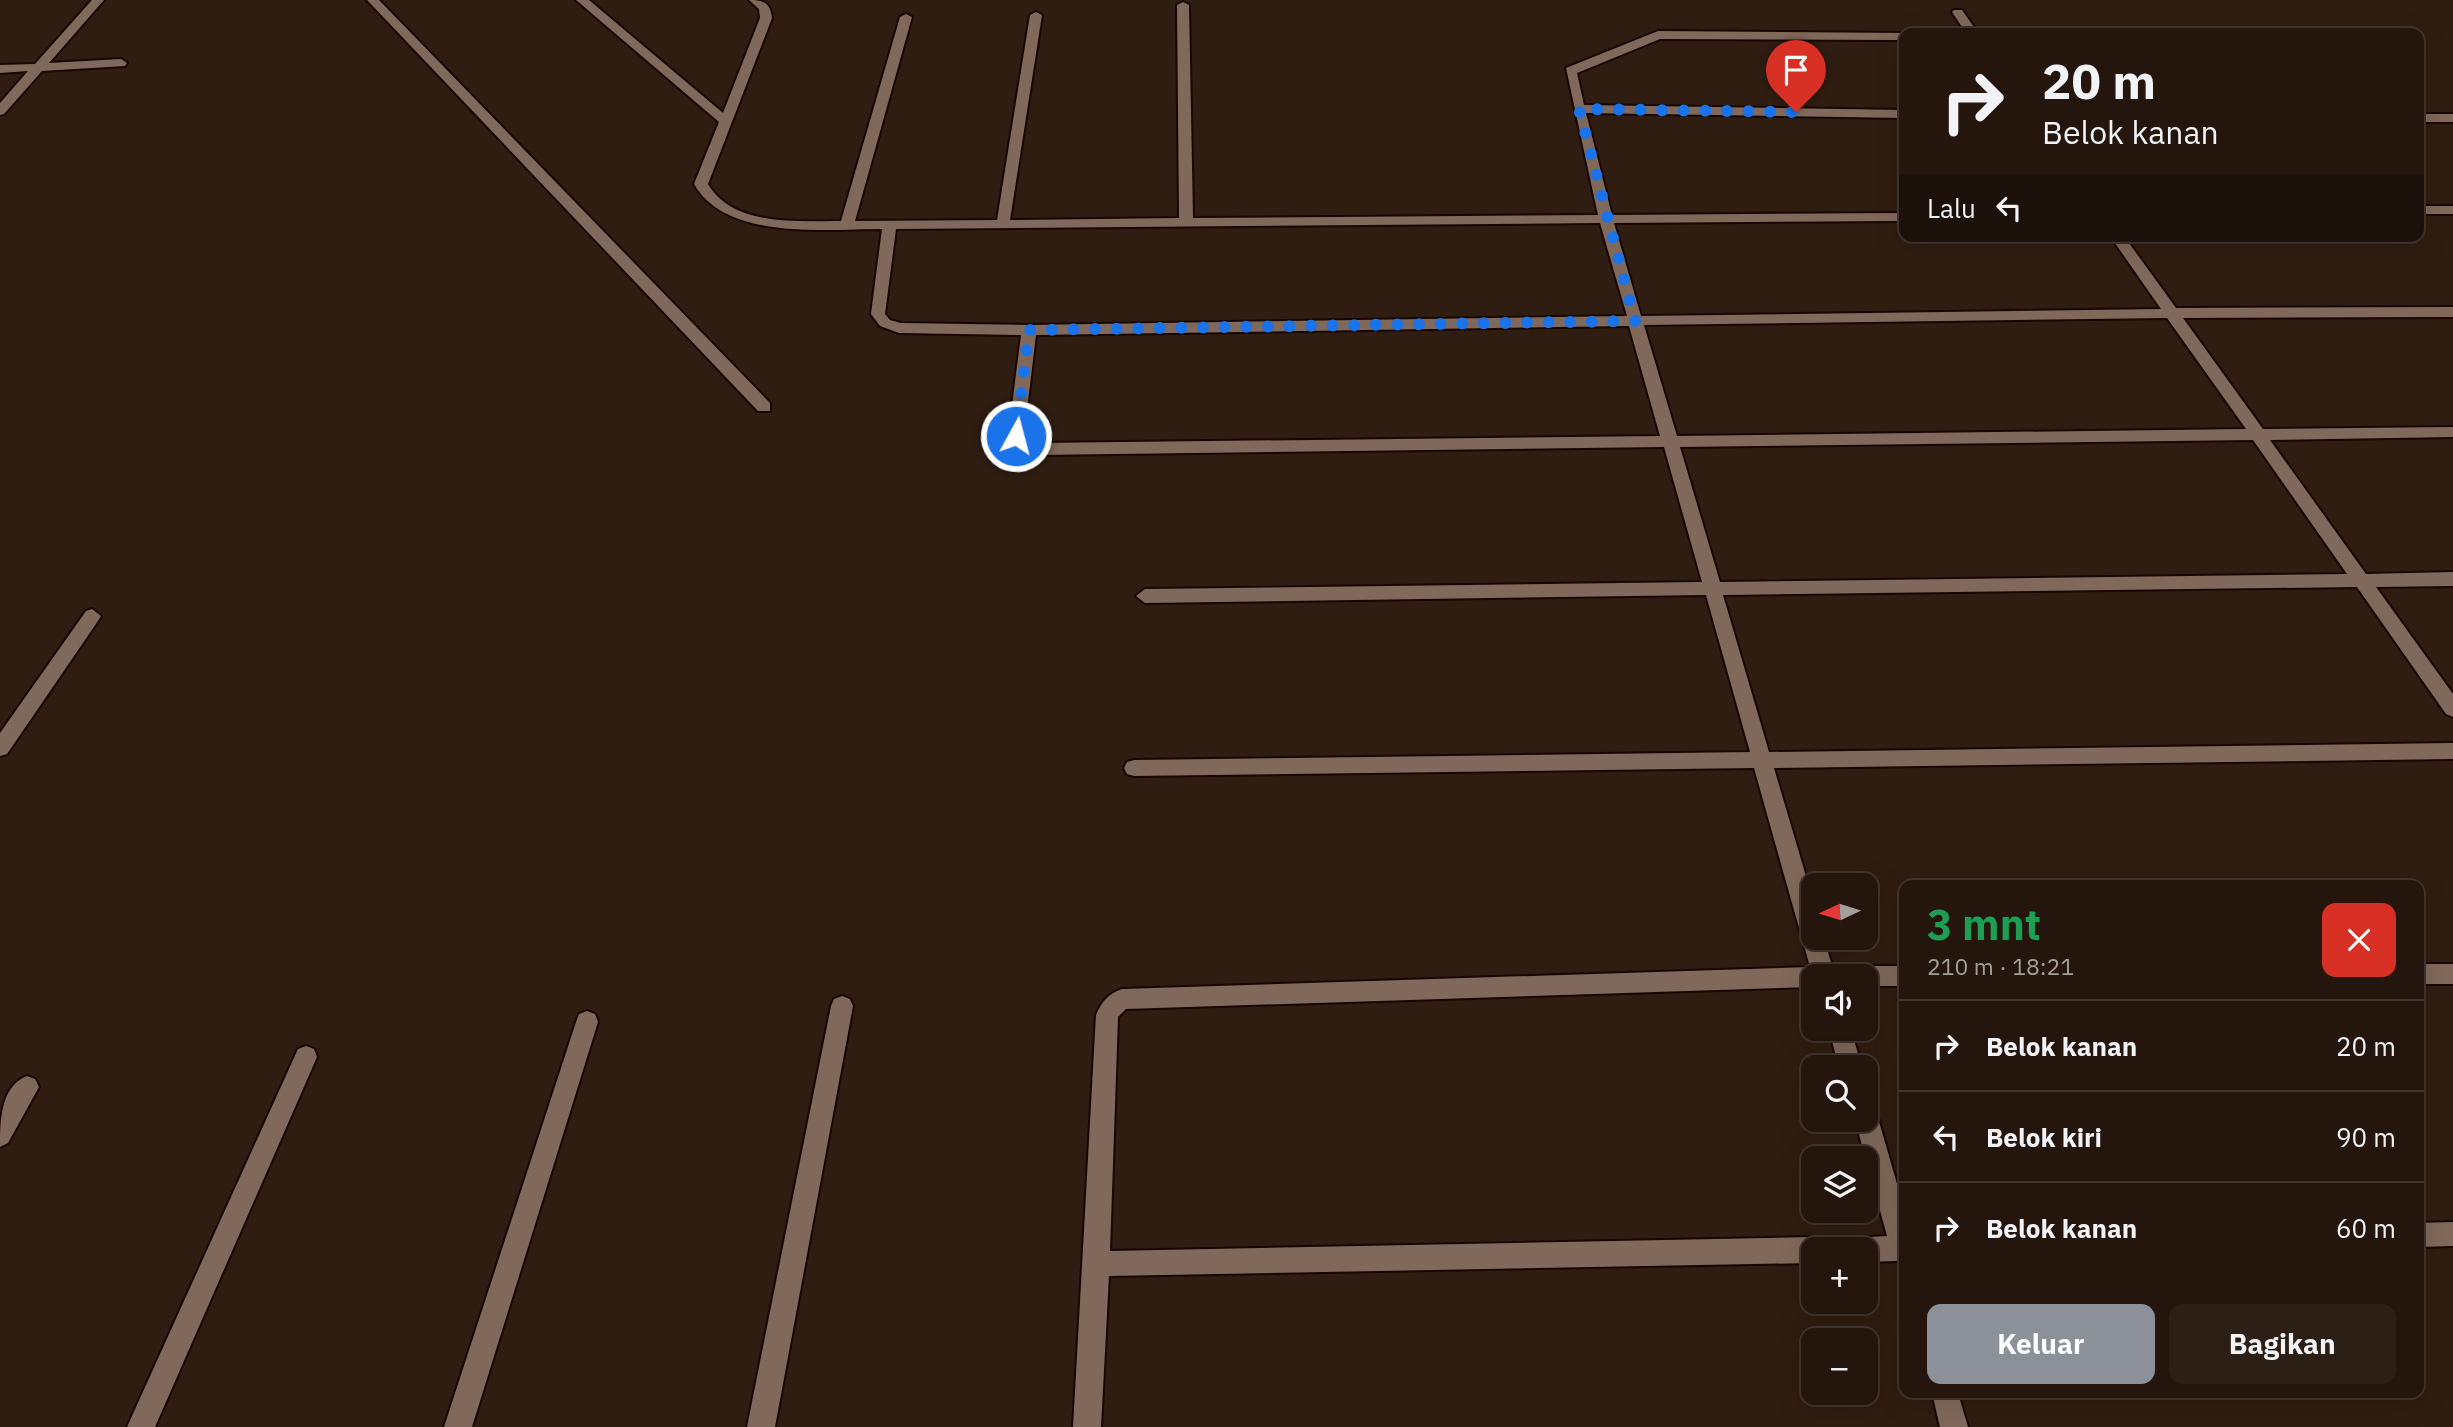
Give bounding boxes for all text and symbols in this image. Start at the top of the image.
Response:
pin [1766,40,1826,112]
text: 20 m [2042,49,2156,112]
icon: arrive [1777,51,1815,89]
icon: right [1927,56,2018,147]
text: Belok kanan [2042,111,2219,153]
icon: left [1990,189,2028,227]
text: Lalu [1927,191,1976,225]
position arrow [979,399,1053,473]
north arrow [1801,873,1878,950]
map controls [1801,873,1878,1405]
text: 3 mnt [1927,897,2041,952]
button: close [2322,903,2396,977]
text: 210 m · 18:21 [1927,951,2074,981]
button: sound [1801,964,1878,1041]
icon: right [1927,1027,1965,1065]
text: Belok kanan [1986,1029,2137,1063]
text: 20 m [2336,1029,2396,1063]
button: search [1801,1055,1878,1132]
icon: left [1927,1118,1965,1156]
text: Belok kiri [1986,1120,2102,1154]
text: 90 m [2336,1120,2396,1154]
button: layers [1801,1146,1878,1223]
icon: right [1927,1209,1965,1247]
text: Belok kanan [1986,1211,2137,1245]
text: 60 m [2336,1211,2396,1245]
button: + [1801,1237,1878,1314]
button: Keluar [1927,1304,2155,1384]
button: Bagikan [2169,1304,2396,1384]
button: − [1801,1328,1878,1405]

